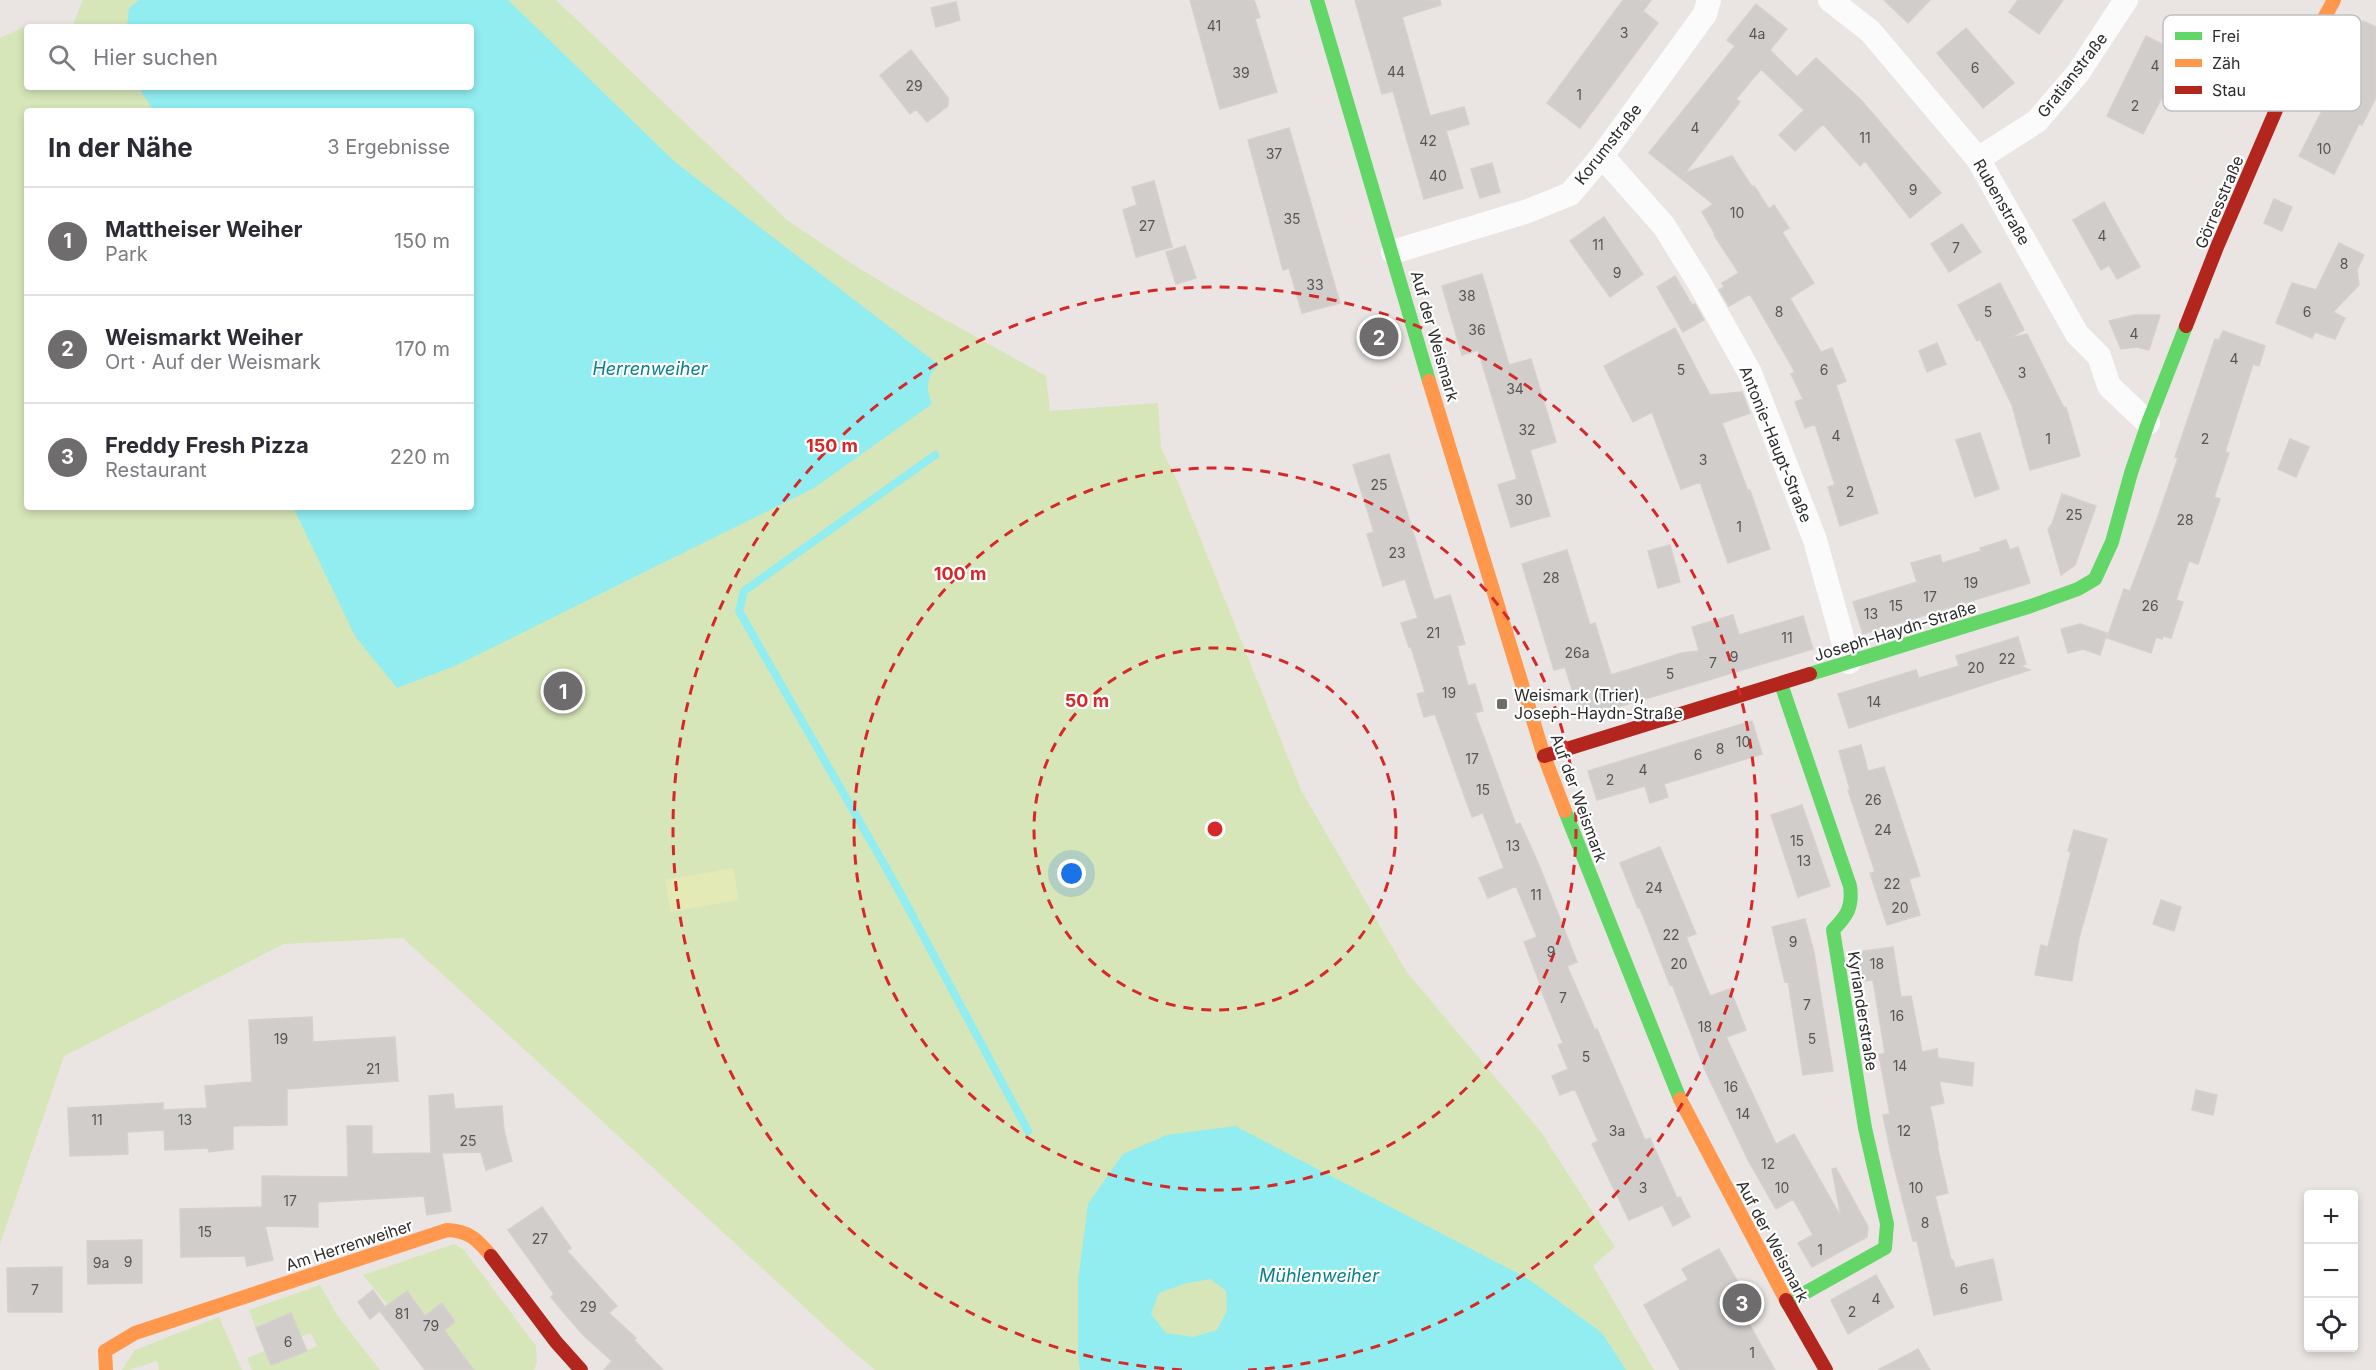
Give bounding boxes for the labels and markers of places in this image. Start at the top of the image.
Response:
pin: 2 [1360,314,1398,360]
pin: 1 [544,668,582,714]
place label: Weismark (Trier), Joseph-Haydn-Straße [1514,685,1683,723]
marker: Weismark (Trier), Joseph-Haydn-Straße [1495,697,1509,711]
centre of rings [1205,819,1225,839]
pin: 3 [1722,1280,1762,1326]

